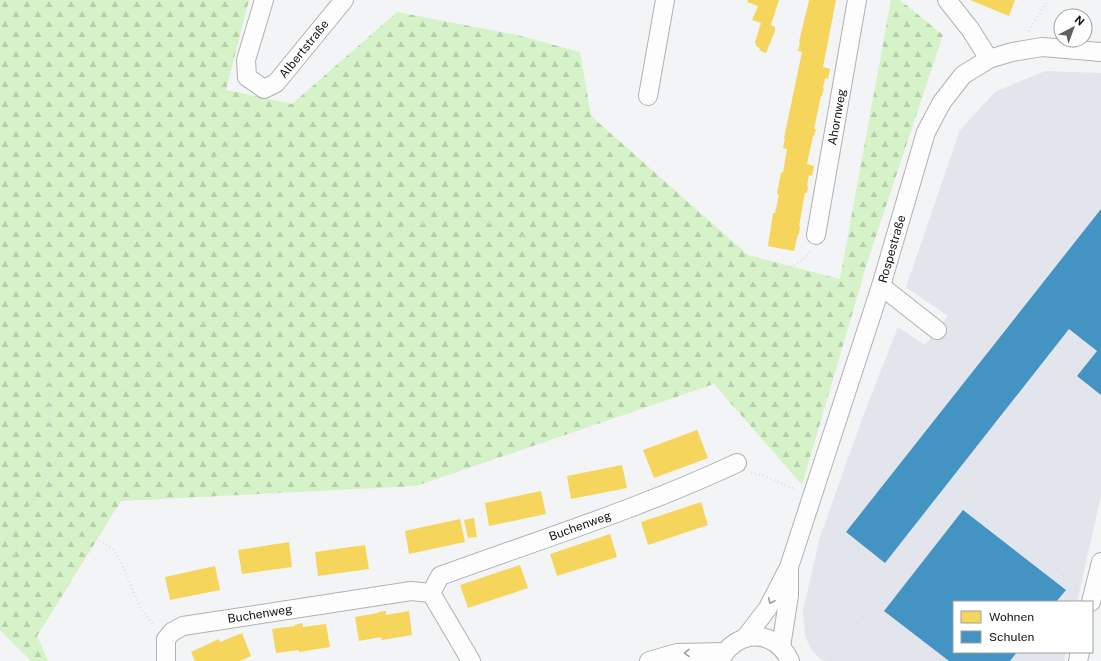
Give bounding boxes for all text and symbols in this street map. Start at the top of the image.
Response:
north arrow [1053,8,1093,48]
text: N [1072,13,1087,28]
street label: Albertstraße [276,17,332,81]
street label: Ahornweg [825,88,849,146]
street label: Rospestraße [876,213,908,285]
street label: Buchenweg [547,508,613,544]
one-way arrow [768,597,776,605]
legend [953,601,1093,653]
street label: Buchenweg [227,602,293,626]
text: Wohnen [989,610,1034,624]
text: Schulen [989,630,1035,644]
one-way arrow [684,649,690,657]

